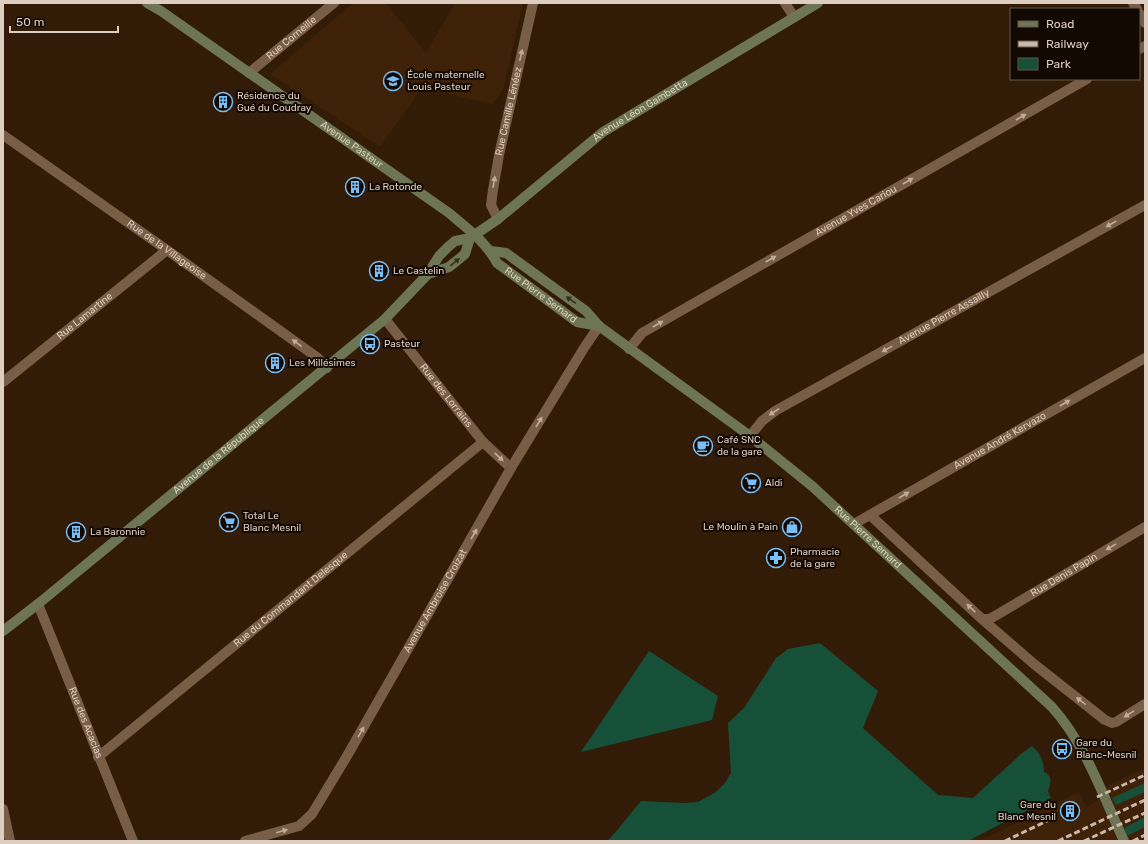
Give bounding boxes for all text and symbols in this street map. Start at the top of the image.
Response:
scale bar [10,8,118,34]
legend [1010,8,1140,80]
street label: Rue Corneille [264,14,319,62]
text: 50 m [16,15,44,29]
text: Road [1046,17,1074,31]
text: Railway [1046,37,1089,51]
one-way arrow [519,49,525,61]
text: Park [1046,57,1072,71]
street label: Rue Camille Lénéez [493,66,525,157]
place label: École maternelle Louis Pasteur [407,69,485,93]
school or university icon: École maternelle Louis Pasteur [382,70,404,92]
street label: Avenue Léon Gambetta [590,77,690,144]
place label: Résidence du Gué du Coudray [237,90,312,114]
building icon: Résidence du Gué du Coudray [212,91,234,113]
one-way arrow [1015,113,1027,120]
street label: Avenue Pasteur [318,119,385,171]
building icon: La Rotonde [344,176,366,198]
one-way arrow [492,176,498,189]
one-way arrow [902,178,914,185]
place label: La Rotonde [369,181,422,193]
street label: Avenue Yves Cariou [813,183,899,239]
street label: Rue de la Villageoise [125,218,209,282]
one-way arrow [1105,220,1117,227]
one-way arrow [765,256,777,263]
one-way arrow [449,257,460,266]
building icon: Le Castelin [368,260,390,282]
place label: Le Castelin [393,265,444,277]
street label: Rue Pierre Semard [502,265,579,326]
street label: Avenue Pierre Assailly [896,287,992,347]
street label: Rue Lamartine [55,290,115,342]
one-way arrow [565,296,576,304]
one-way arrow [652,320,664,327]
bus stop icon: Pasteur [359,333,381,355]
place label: Pasteur [384,338,420,350]
one-way arrow [292,339,302,347]
one-way arrow [882,345,893,352]
building icon: Les Millésimes [264,352,286,374]
place label: Les Millésimes [289,357,356,369]
street label: Rue des Lorrains [417,362,475,430]
one-way arrow [1059,400,1071,407]
one-way arrow [768,409,780,416]
street label: Avenue André Kervazo [952,410,1049,472]
street label: Avenue de la République [171,414,267,497]
one-way arrow [536,416,543,428]
place label: Café SNC de la gare [717,434,763,458]
cafe icon: Café SNC de la gare [692,435,714,457]
one-way arrow [494,452,504,462]
supermarket icon: Aldi [740,472,762,494]
place label: Aldi [765,477,783,489]
one-way arrow [898,492,910,499]
street label: Rue Pierre Semard [832,504,904,571]
place label: Total Le Blanc Mesnil [243,510,301,534]
supermarket icon: Total Le Blanc Mesnil [218,511,240,533]
shop icon: Le Moulin à Pain [781,516,803,538]
building icon: La Baronnie [65,521,87,543]
place label: Le Moulin à Pain [703,521,778,533]
place label: La Baronnie [90,526,146,538]
one-way arrow [470,528,477,540]
one-way arrow [1105,544,1117,551]
place label: Pharmacie de la gare [790,546,840,570]
street label: Avenue Ambroise Croizat [401,547,470,655]
pharmacy icon: Pharmacie de la gare [765,547,787,569]
street label: Rue du Commandant Delesque [231,549,351,650]
street label: Rue Denis Papin [1029,551,1100,599]
one-way arrow [966,604,975,613]
street label: Rue des Acacias [66,685,105,760]
one-way arrow [1075,696,1086,705]
one-way arrow [1123,711,1135,718]
one-way arrow [357,726,364,738]
place label: Gare du Blanc-Mesnil [1076,737,1137,761]
bus stop icon: Gare du Blanc-Mesnil [1051,738,1073,760]
place label: Gare du Blanc Mesnil [998,799,1056,823]
building icon: Gare du Blanc Mesnil [1059,800,1081,822]
one-way arrow [276,827,289,833]

